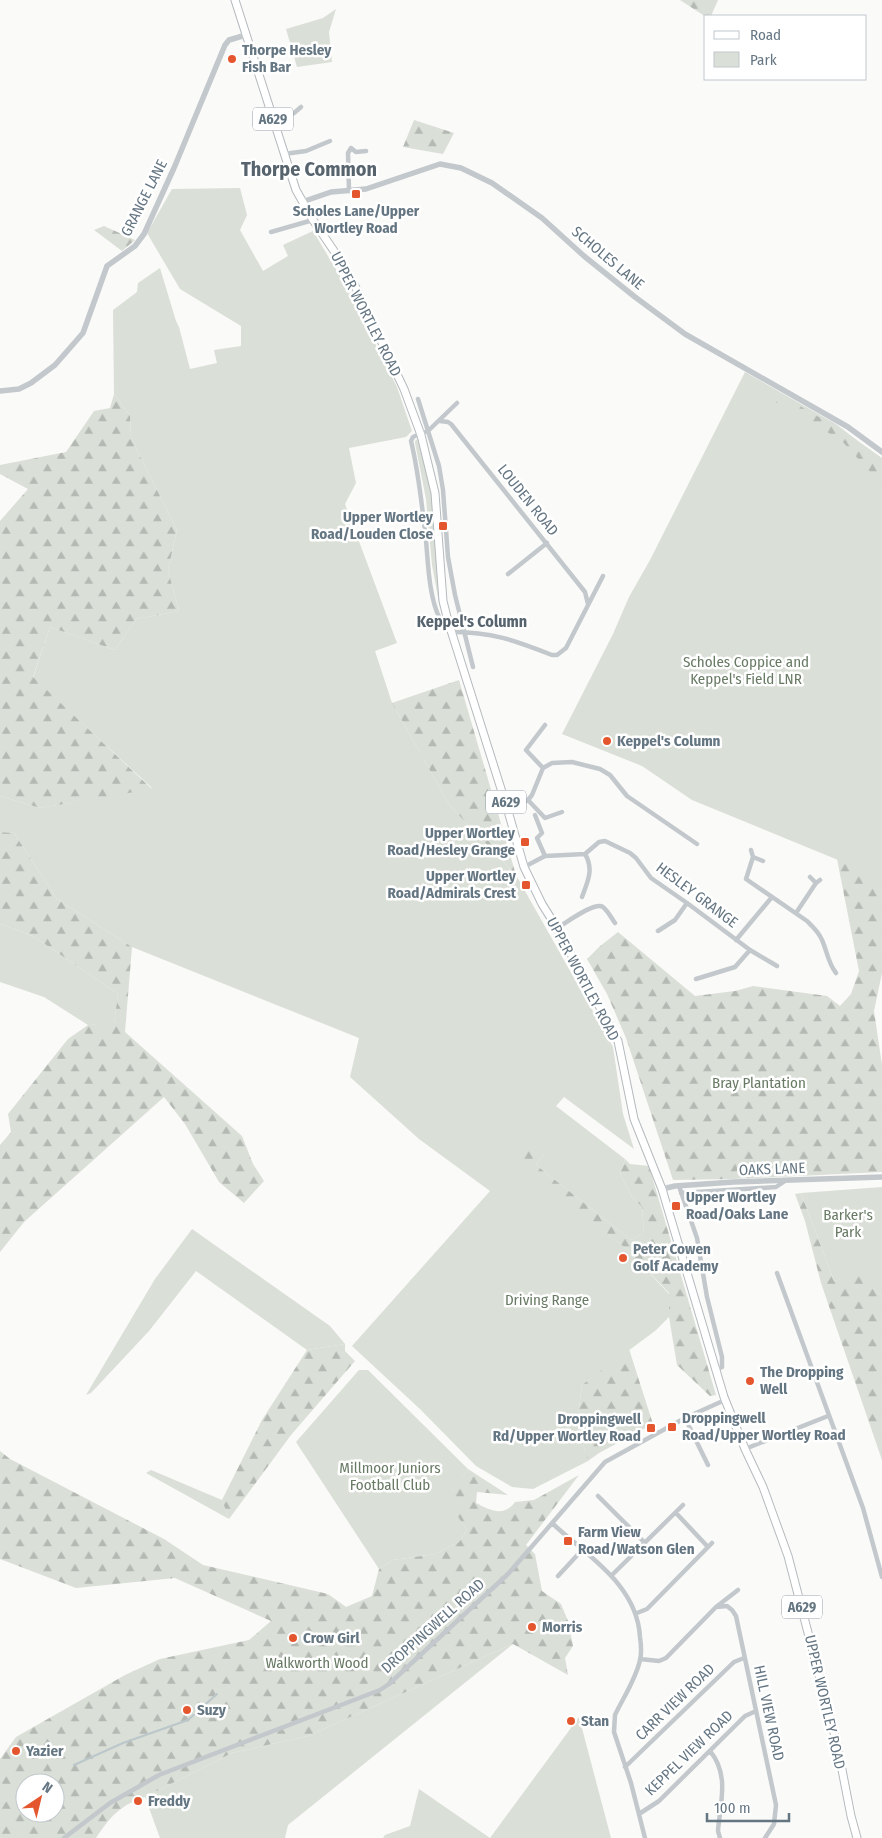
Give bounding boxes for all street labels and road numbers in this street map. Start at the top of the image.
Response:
road number: A629 [253,108,293,130]
street label: GRANGE LANE [117,157,171,239]
street label: SCHOLES LANE [568,223,648,293]
street label: UPPER WORTLEY ROAD [327,249,405,379]
street label: LOUDEN ROAD [494,461,562,539]
road number: A629 [486,790,526,814]
street label: HESLEY GRANGE [653,858,741,932]
street label: UPPER WORTLEY ROAD [543,914,623,1044]
street label: OAKS LANE [738,1159,806,1179]
street label: DROPPINGWELL ROAD [378,1575,488,1677]
road number: A629 [782,1595,822,1618]
street label: UPPER WORTLEY ROAD [801,1633,849,1771]
street label: CARR VIEW ROAD [632,1660,718,1744]
street label: HILL VIEW ROAD [750,1664,788,1762]
street label: KEPPEL VIEW ROAD [641,1707,737,1799]

